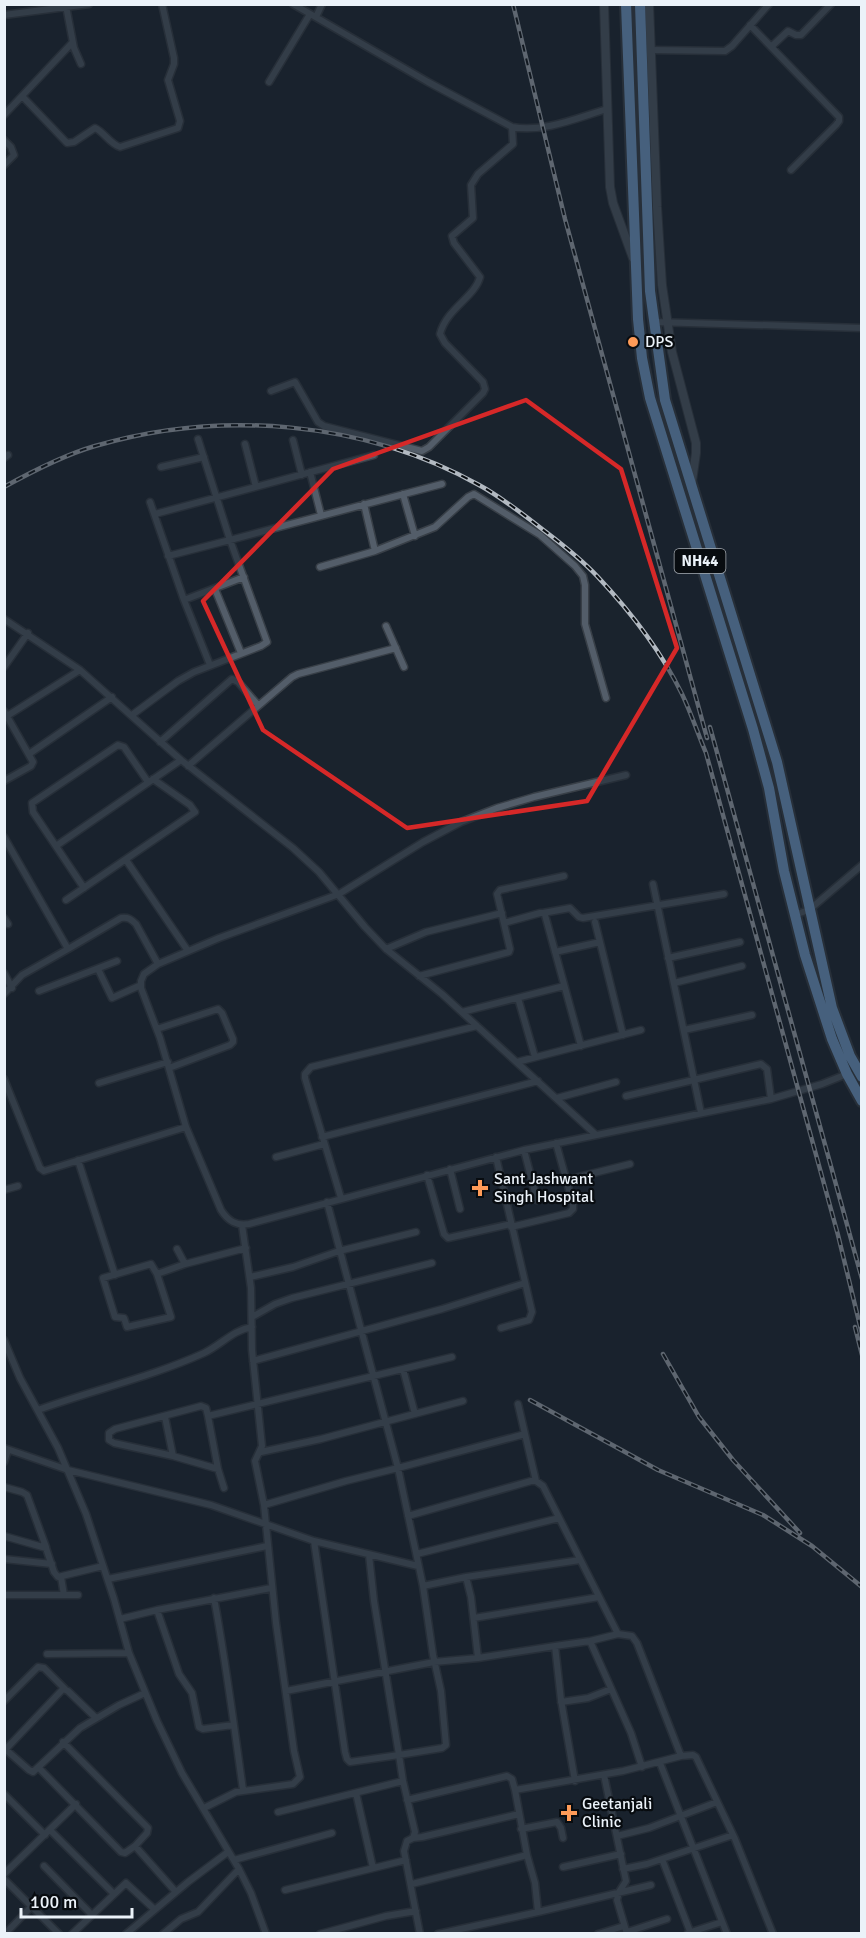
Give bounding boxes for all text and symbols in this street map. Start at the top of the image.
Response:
place label: DPS [645,332,673,352]
marker: DPS [626,335,640,349]
road number: NH44 [674,549,726,573]
place label: Sant Jashwant Singh Hospital [494,1169,594,1207]
marker: Sant Jashwant Singh Hospital [471,1179,489,1197]
place label: Geetanjali Clinic [582,1794,652,1832]
marker: Geetanjali Clinic [560,1804,578,1822]
scale bar [21,1881,132,1919]
text: 100 m [30,1891,77,1913]

